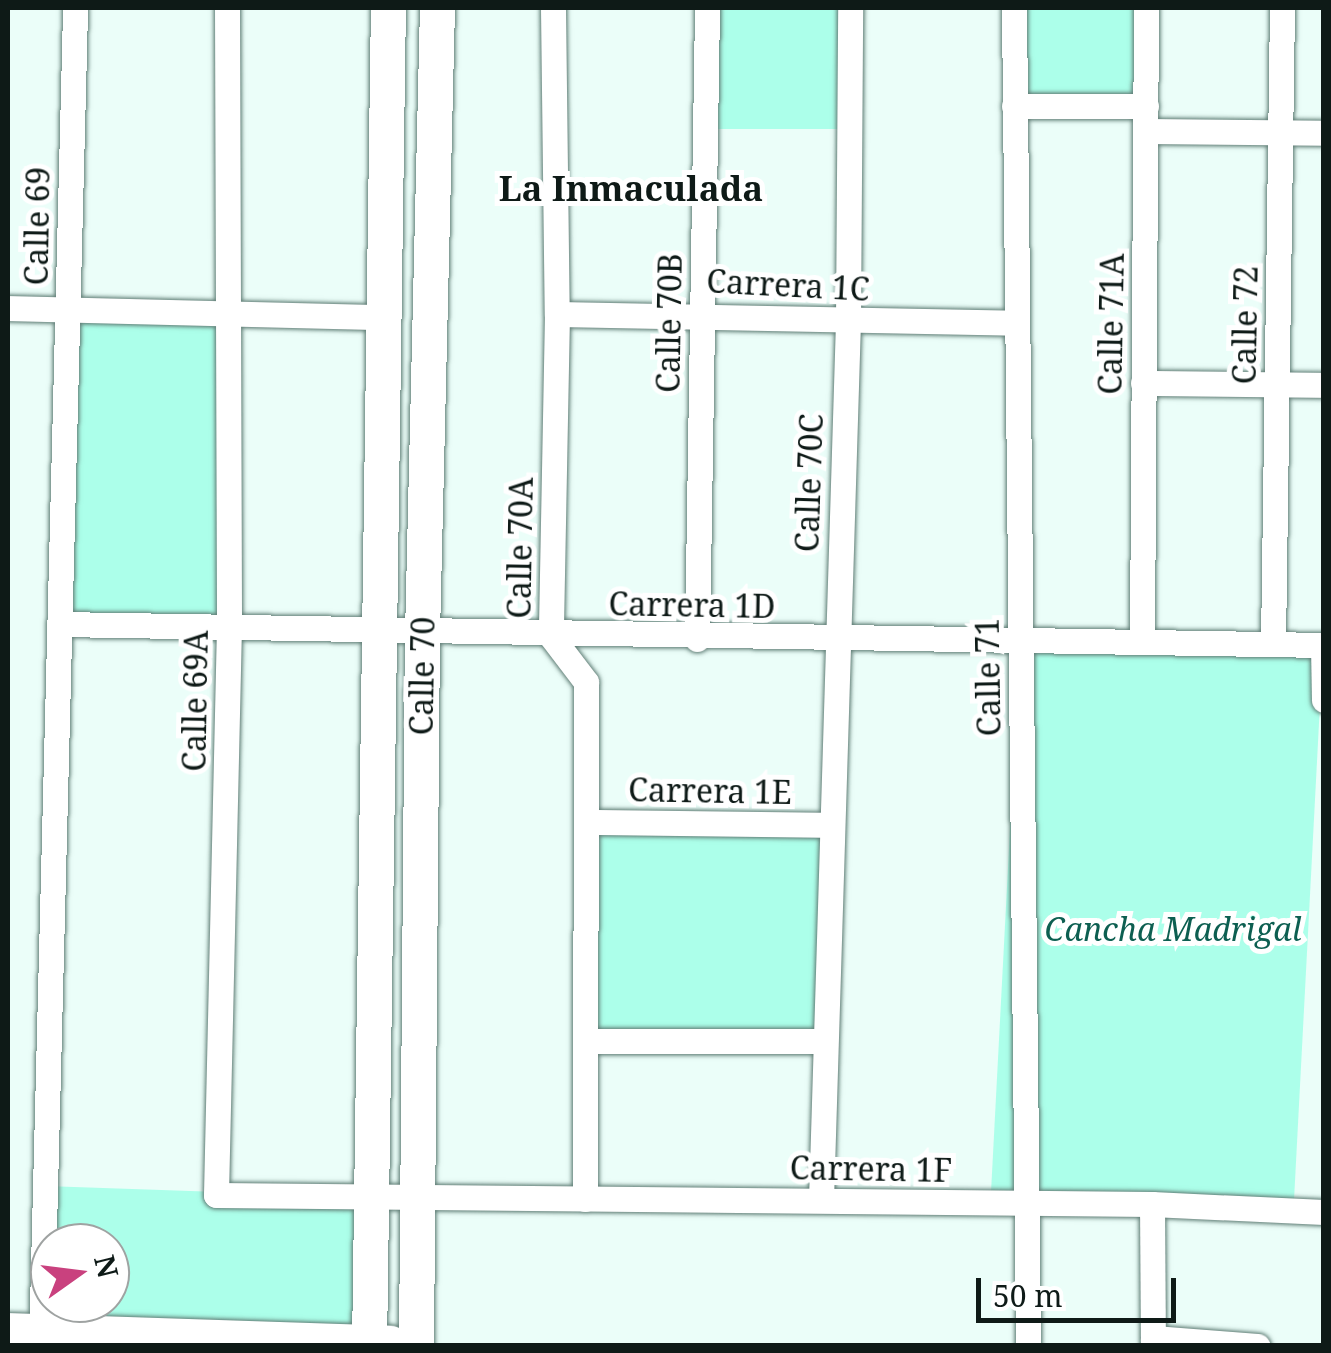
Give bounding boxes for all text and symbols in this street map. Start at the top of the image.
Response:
street label: Calle 69 [17,166,57,286]
district label: La Inmaculada [499,167,763,209]
street label: Calle 70B [649,253,689,393]
street label: Calle 71A [1091,253,1131,395]
street label: Carrera 1C [705,262,871,308]
street label: Calle 72 [1225,265,1265,385]
street label: Calle 70C [787,413,831,553]
street label: Calle 70A [500,477,540,619]
street label: Carrera 1D [608,584,776,626]
street label: Calle 70 [402,616,442,736]
street label: Calle 71 [968,617,1008,737]
street label: Calle 69A [175,630,215,772]
street label: Carrera 1E [628,770,792,812]
park label: Cancha Madrigal [1044,910,1302,948]
street label: Carrera 1F [789,1148,953,1190]
north arrow [30,1223,130,1323]
text: N [86,1251,128,1282]
scale bar [981,1258,1181,1320]
text: 50 m [993,1275,1063,1316]

